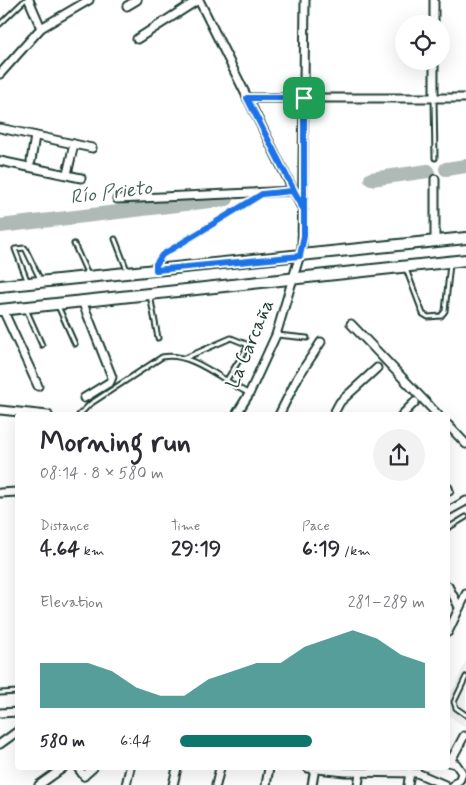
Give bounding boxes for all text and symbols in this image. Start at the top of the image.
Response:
map controls [395,15,450,70]
button: locate [395,15,450,70]
pin [283,77,325,119]
icon: arrive [290,84,318,112]
water label: Río Prieto [69,175,154,211]
street label: La Carcaña [220,296,280,392]
text: Morning run [40,425,191,462]
button: share [373,429,425,481]
text: 08:14 · 8 × 580 m [40,463,164,484]
text: Distance [40,517,89,535]
text: Time [171,517,200,535]
text: Pace [302,517,330,535]
text: 4.64 [40,535,80,563]
text: 29:19 [171,535,221,563]
text: 6:19 [302,535,340,563]
text: km [80,542,104,560]
text: /km [340,542,371,560]
text: Elevation [40,592,103,613]
text: 281–289 m [348,592,425,613]
text: 580 m [40,731,85,752]
text: 6:44 [120,731,152,752]

